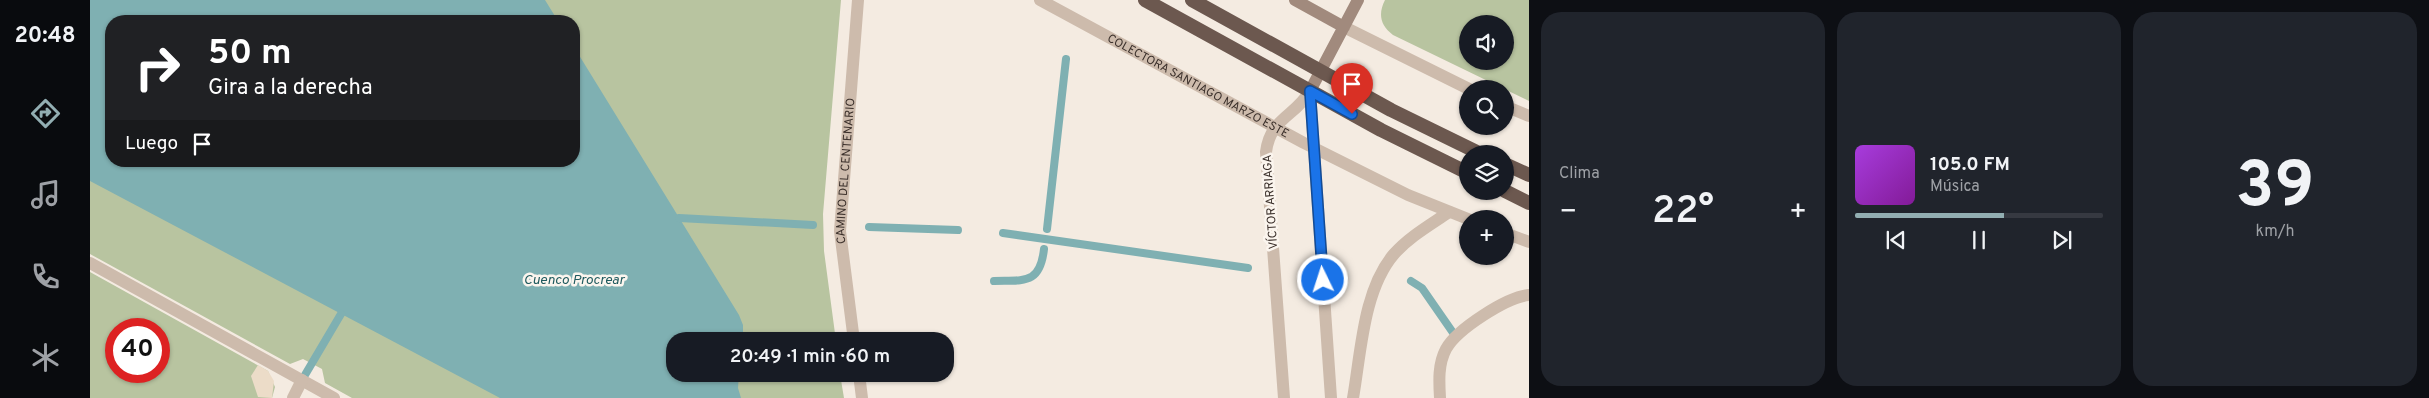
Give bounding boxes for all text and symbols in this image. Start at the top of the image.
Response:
map controls [1459,15,1514,265]
button: sound [1459,15,1514,70]
text: 20:48 [14,23,76,50]
street label: COLECTORA SANTIAGO MARZO ESTE [1104,31,1292,142]
text: 50 m [208,32,292,76]
icon: right [125,35,190,100]
pin [1331,63,1373,114]
icon: arrive [1338,70,1366,98]
text: Gira a la derecha [208,75,373,102]
button: search [1459,80,1514,135]
icon: directions [28,96,63,131]
street label: CAMINO DEL CENTENARIO [833,97,859,245]
icon: arrive [188,130,216,158]
text: Luego [125,132,178,156]
button: layers [1459,145,1514,200]
text: 39 [2236,148,2314,230]
text: 105.0 FM [1930,153,2010,177]
street label: VÍCTOR ARRIAGA [1260,154,1282,250]
text: Clima [1559,164,1600,184]
icon: music [28,177,63,212]
text: Música [1930,177,1980,197]
text: 22° [1652,188,1714,237]
text: − [1559,195,1577,231]
text: + [1789,195,1807,231]
button: + [1459,210,1514,265]
text: km/h [2256,222,2294,242]
icon: previous [1882,226,1910,254]
icon: pause [1965,226,1993,254]
icon: next [2048,226,2076,254]
position arrow [1296,253,1348,305]
icon: phone [28,259,63,294]
water label: Cuenco Procrear [524,272,626,289]
speed limit sign: 40 [105,318,170,383]
icon: climate [28,340,63,375]
text: 20:49 · 1 min · 60 m [730,345,890,369]

